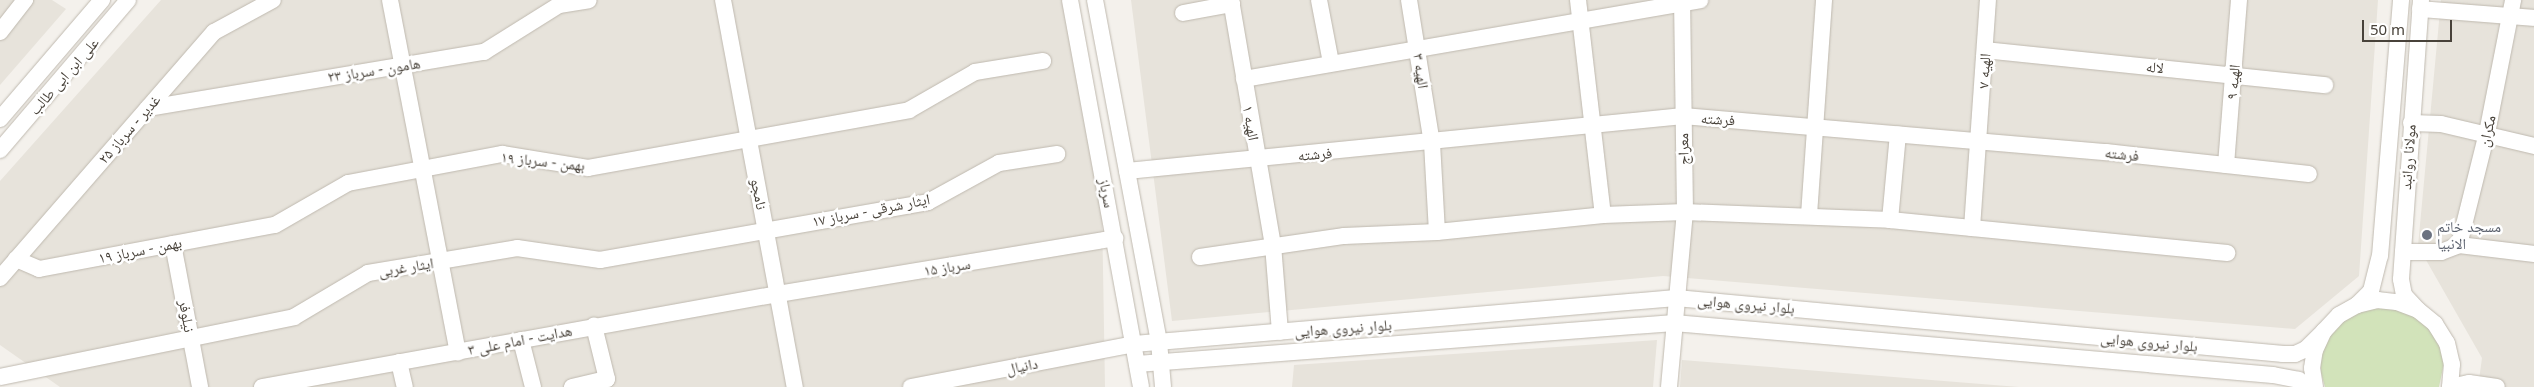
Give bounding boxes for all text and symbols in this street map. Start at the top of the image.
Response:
scale bar [2364,10,2454,42]
text: 50 m [2370,19,2405,39]
street label: علی ابن ابی طالب [25,34,103,118]
street label: الهیه ۳ [1409,52,1433,90]
street label: الهیه ۷ [1974,53,1994,89]
street label: هامون - سرباز ۲۳ [326,54,422,86]
street label: لاله [2145,57,2165,77]
street label: الهیه ۹ [2222,64,2244,100]
street label: غدیر - سرباز ۲۵ [94,91,164,167]
street label: الهیه ۱ [1239,104,1263,142]
street label: فرشته [1700,109,1736,129]
street label: مکران [2475,113,2499,149]
street label: مولانا روانبد [2397,124,2419,190]
street label: معراج [1674,133,1692,165]
street label: فرشته [2104,143,2140,165]
street label: فرشته [1297,144,1333,164]
street label: بهمن - سرباز ۱۹ [500,148,586,174]
street label: نامجو [747,177,771,211]
street label: سرباز [1095,177,1119,209]
street label: ایثار شرقی - سرباز ۱۷ [810,190,932,230]
place label: مسجد خاتم الانبیا [2437,217,2501,252]
marker: مسجد خاتم الانبیا [2421,229,2433,241]
street label: بهمن - سرباز ۱۹ [97,233,183,267]
street label: ایثار غربی [377,254,435,280]
street label: سرباز ۱۵ [922,254,972,280]
street label: بلوار نیروی هوایی [1697,291,1795,317]
street label: نیلوفر [175,298,199,334]
street label: بلوار نیروی هوایی [1294,316,1392,340]
street label: هدایت - امام علی ۳ [466,321,574,359]
street label: بلوار نیروی هوایی [2100,329,2198,355]
street label: دانیال [1005,354,1039,378]

